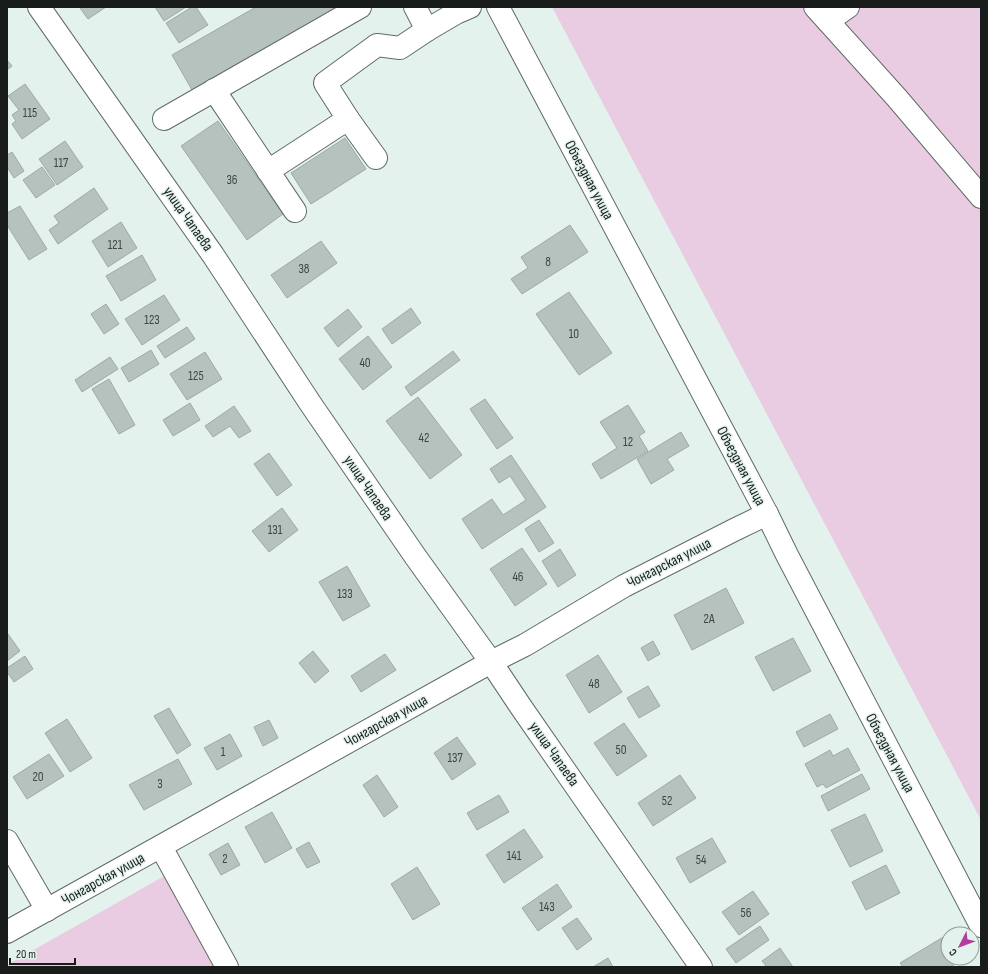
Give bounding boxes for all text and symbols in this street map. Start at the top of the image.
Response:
house number: 115 [23,105,37,121]
street label: Объездная улица [560,137,618,223]
house number: 117 [54,155,69,171]
house number: 36 [226,172,238,188]
street label: улица Чапаева [159,183,217,255]
house number: 121 [108,237,123,253]
house number: 8 [545,254,551,270]
house number: 38 [298,261,310,277]
house number: 123 [144,312,160,328]
house number: 10 [569,326,579,342]
house number: 40 [359,355,371,371]
house number: 125 [188,368,204,384]
street label: Объездная улица [712,423,770,509]
house number: 42 [419,430,429,446]
house number: 12 [623,434,633,450]
street label: улица Чапаева [339,452,397,525]
house number: 131 [268,522,283,538]
street label: Чонгарская улица [624,534,715,592]
house number: 46 [512,569,524,585]
house number: 133 [337,586,353,602]
house number: 2А [704,611,715,627]
house number: 48 [588,676,600,692]
street label: Чонгарская улица [341,690,431,752]
street label: Объездная улица [861,710,919,796]
street label: улица Чапаева [525,718,583,790]
house number: 50 [615,742,627,758]
house number: 1 [221,744,226,760]
house number: 137 [447,750,463,766]
house number: 20 [32,769,44,785]
house number: 3 [157,776,163,792]
house number: 52 [662,793,672,809]
street label: Чонгарская улица [58,848,148,910]
house number: 141 [507,848,522,864]
house number: 2 [222,851,228,867]
house number: 54 [696,852,707,868]
house number: 143 [539,899,555,915]
house number: 56 [741,905,752,921]
north arrow [940,926,980,966]
scale bar [10,940,75,966]
text: С [946,946,960,959]
text: 20 m [16,947,36,962]

